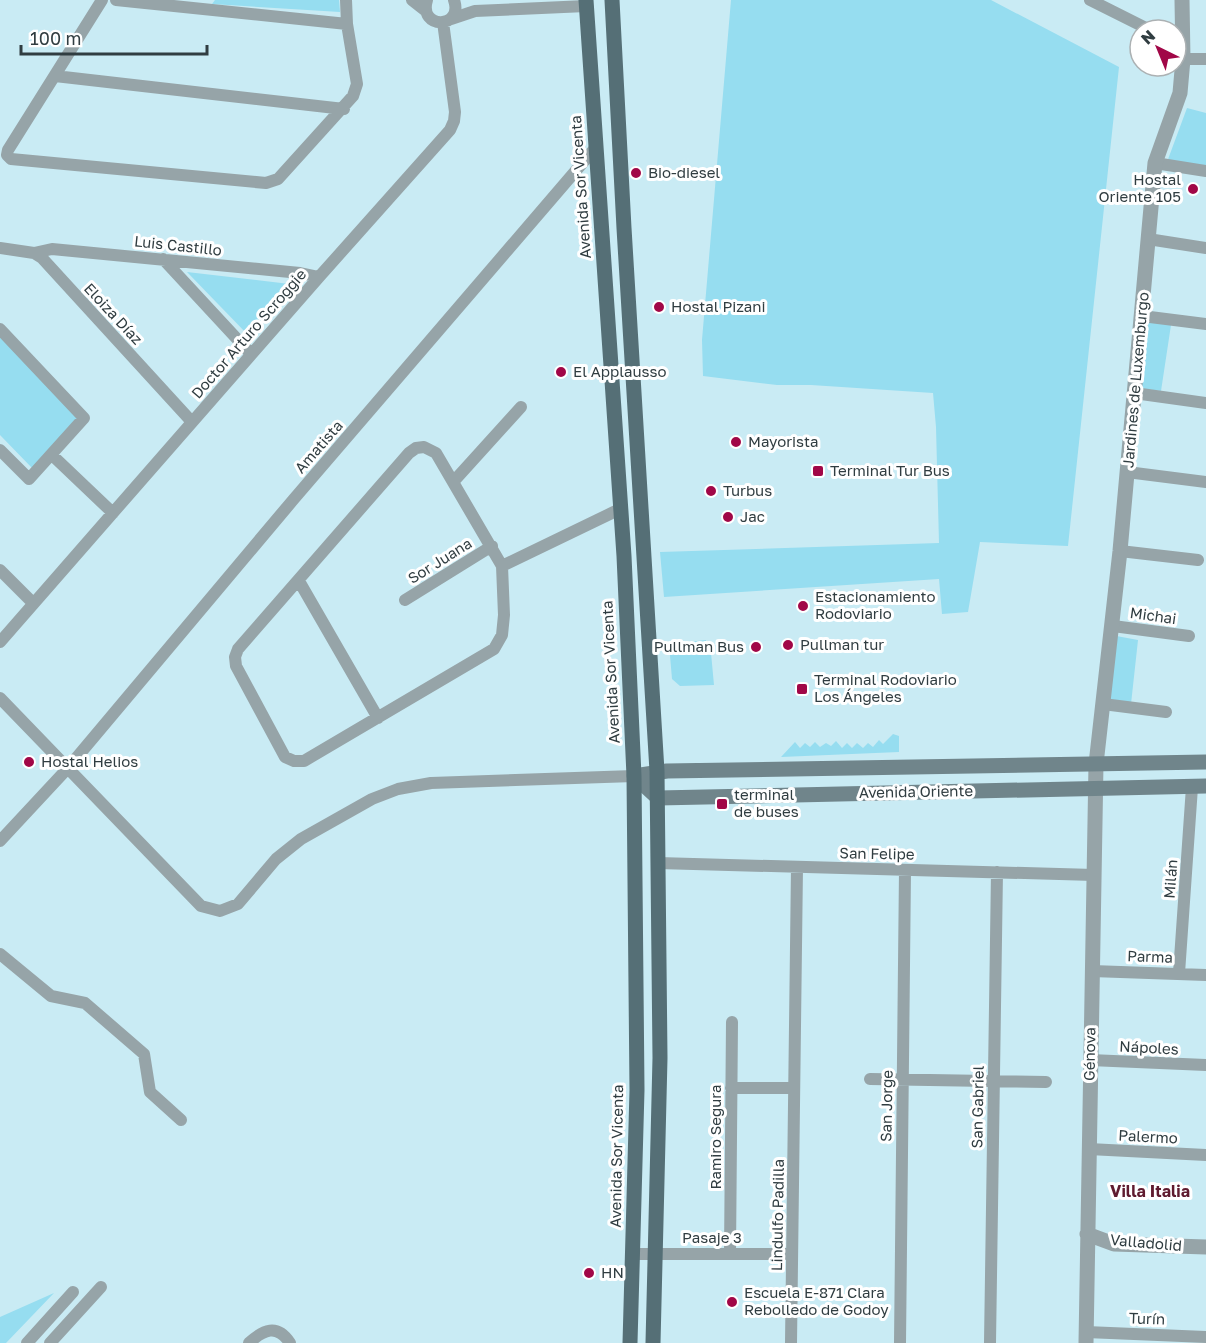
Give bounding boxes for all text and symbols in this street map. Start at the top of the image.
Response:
scale bar [21,18,207,56]
north arrow [1128,18,1188,78]
text: N [1136,26,1159,48]
text: 100 m [30,27,81,49]
street label: Avenida Sor Vicenta [566,115,594,259]
place label: Bio-diesel [648,163,720,181]
marker: Bio-diesel [629,166,643,180]
place label: Hostal Oriente 105 [1099,170,1181,205]
marker: Hostal Oriente 105 [1186,182,1200,196]
street label: Luis Castillo [133,231,223,259]
street label: Doctor Arturo Scroggie [187,265,310,402]
street label: Eloiza Díaz [81,279,147,348]
street label: Jardines de Luxemburgo [1118,291,1152,469]
place label: Hostal Pizani [671,297,766,315]
marker: Hostal Pizani [652,300,666,314]
place label: El Applausso [573,362,666,380]
marker: El Applausso [554,365,568,379]
street label: Amatista [290,416,346,476]
place label: Mayorista [748,432,818,450]
marker: Mayorista [729,435,743,449]
place label: Terminal Tur Bus [830,461,950,479]
marker: Terminal Tur Bus [811,464,825,478]
place label: Turbus [723,481,772,499]
marker: Turbus [704,484,718,498]
place label: Jac [740,507,765,525]
marker: Jac [721,510,735,524]
street label: Sor Juana [404,534,475,587]
place label: Estacionamiento Rodoviario [815,587,936,622]
marker: Estacionamiento Rodoviario [796,599,810,613]
street label: Avenida Sor Vicenta [597,600,623,744]
street label: Michai [1129,603,1178,627]
place label: Pullman tur [800,635,884,653]
place label: Pullman Bus [654,637,744,655]
marker: Pullman tur [781,638,795,652]
marker: Pullman Bus [749,640,763,654]
place label: Terminal Rodoviario Los Ángeles [814,670,957,705]
marker: Terminal Rodoviario Los Ángeles [795,682,809,696]
place label: Hostal Helios [41,752,138,770]
marker: Hostal Helios [22,755,36,769]
street label: Avenida Oriente [859,781,973,801]
place label: terminal de buses [734,785,799,820]
marker: terminal de buses [715,797,729,811]
street label: San Felipe [839,843,915,863]
street label: Milán [1160,859,1180,899]
street label: Parma [1127,946,1173,966]
street label: Génova [1080,1027,1098,1081]
street label: Nápoles [1119,1036,1179,1058]
street label: San Gabriel [967,1065,987,1148]
street label: San Jorge [876,1070,896,1142]
street label: Avenida Sor Vicenta [606,1084,626,1228]
street label: Ramiro Segura [706,1084,724,1190]
street label: Palermo [1118,1125,1178,1147]
street label: Lindulfo Padilla [767,1159,787,1271]
district label: Villa Italia [1110,1181,1190,1201]
street label: Pasaje 3 [682,1228,742,1246]
street label: Valladolid [1109,1230,1183,1254]
place label: HN [601,1263,624,1281]
marker: HN [582,1266,596,1280]
place label: Escuela E-871 Clara Rebolledo de Godoy [744,1283,889,1318]
marker: Escuela E-871 Clara Rebolledo de Godoy [725,1295,739,1309]
street label: Turín [1129,1308,1165,1328]

